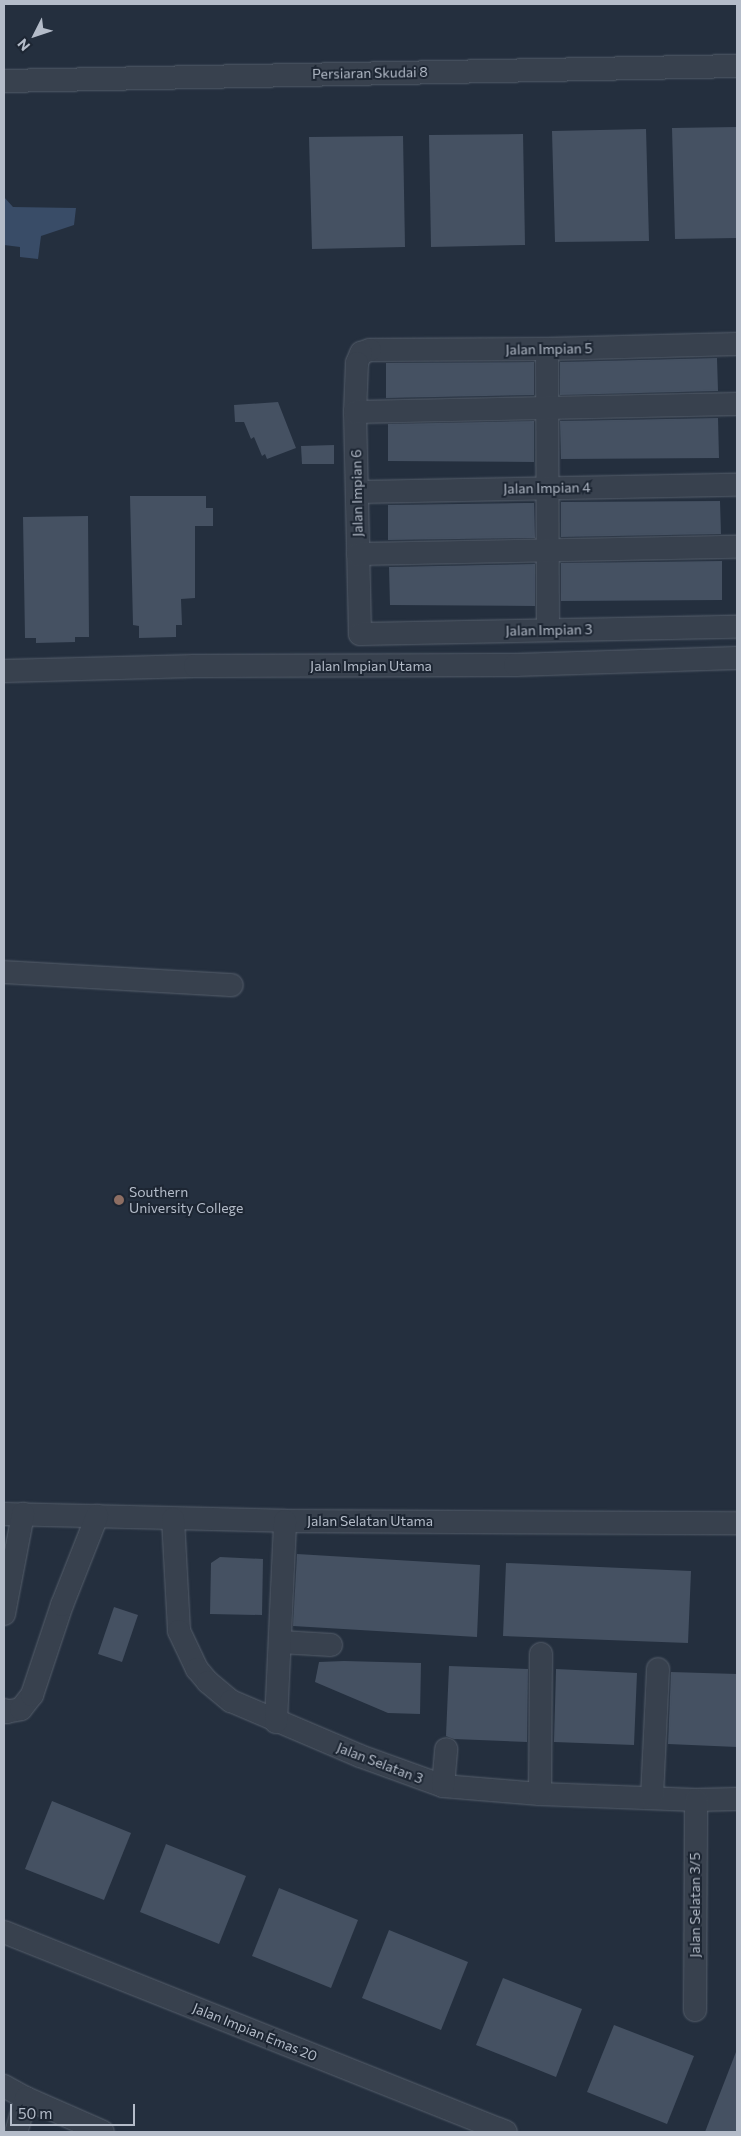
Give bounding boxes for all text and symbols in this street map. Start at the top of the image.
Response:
north arrow [10,10,60,60]
text: N [13,36,33,55]
street label: Persiaran Skudai 8 [312,64,428,82]
street label: Jalan Impian 5 [505,340,593,358]
street label: Jalan Impian 6 [348,449,366,537]
street label: Jalan Impian 4 [503,479,591,497]
street label: Jalan Impian 3 [505,621,593,639]
street label: Jalan Impian Utama [310,658,432,674]
place label: Southern University College [129,1184,243,1216]
marker: Southern University College [113,1194,125,1206]
street label: Jalan Selatan Utama [307,1513,433,1529]
street label: Jalan Selatan 3 [334,1739,426,1787]
street label: Jalan Selatan 3/5 [687,1852,703,1958]
street label: Jalan Impian Emas 20 [190,1999,320,2065]
scale bar [12,2094,138,2126]
text: 50 m [18,2104,52,2122]

